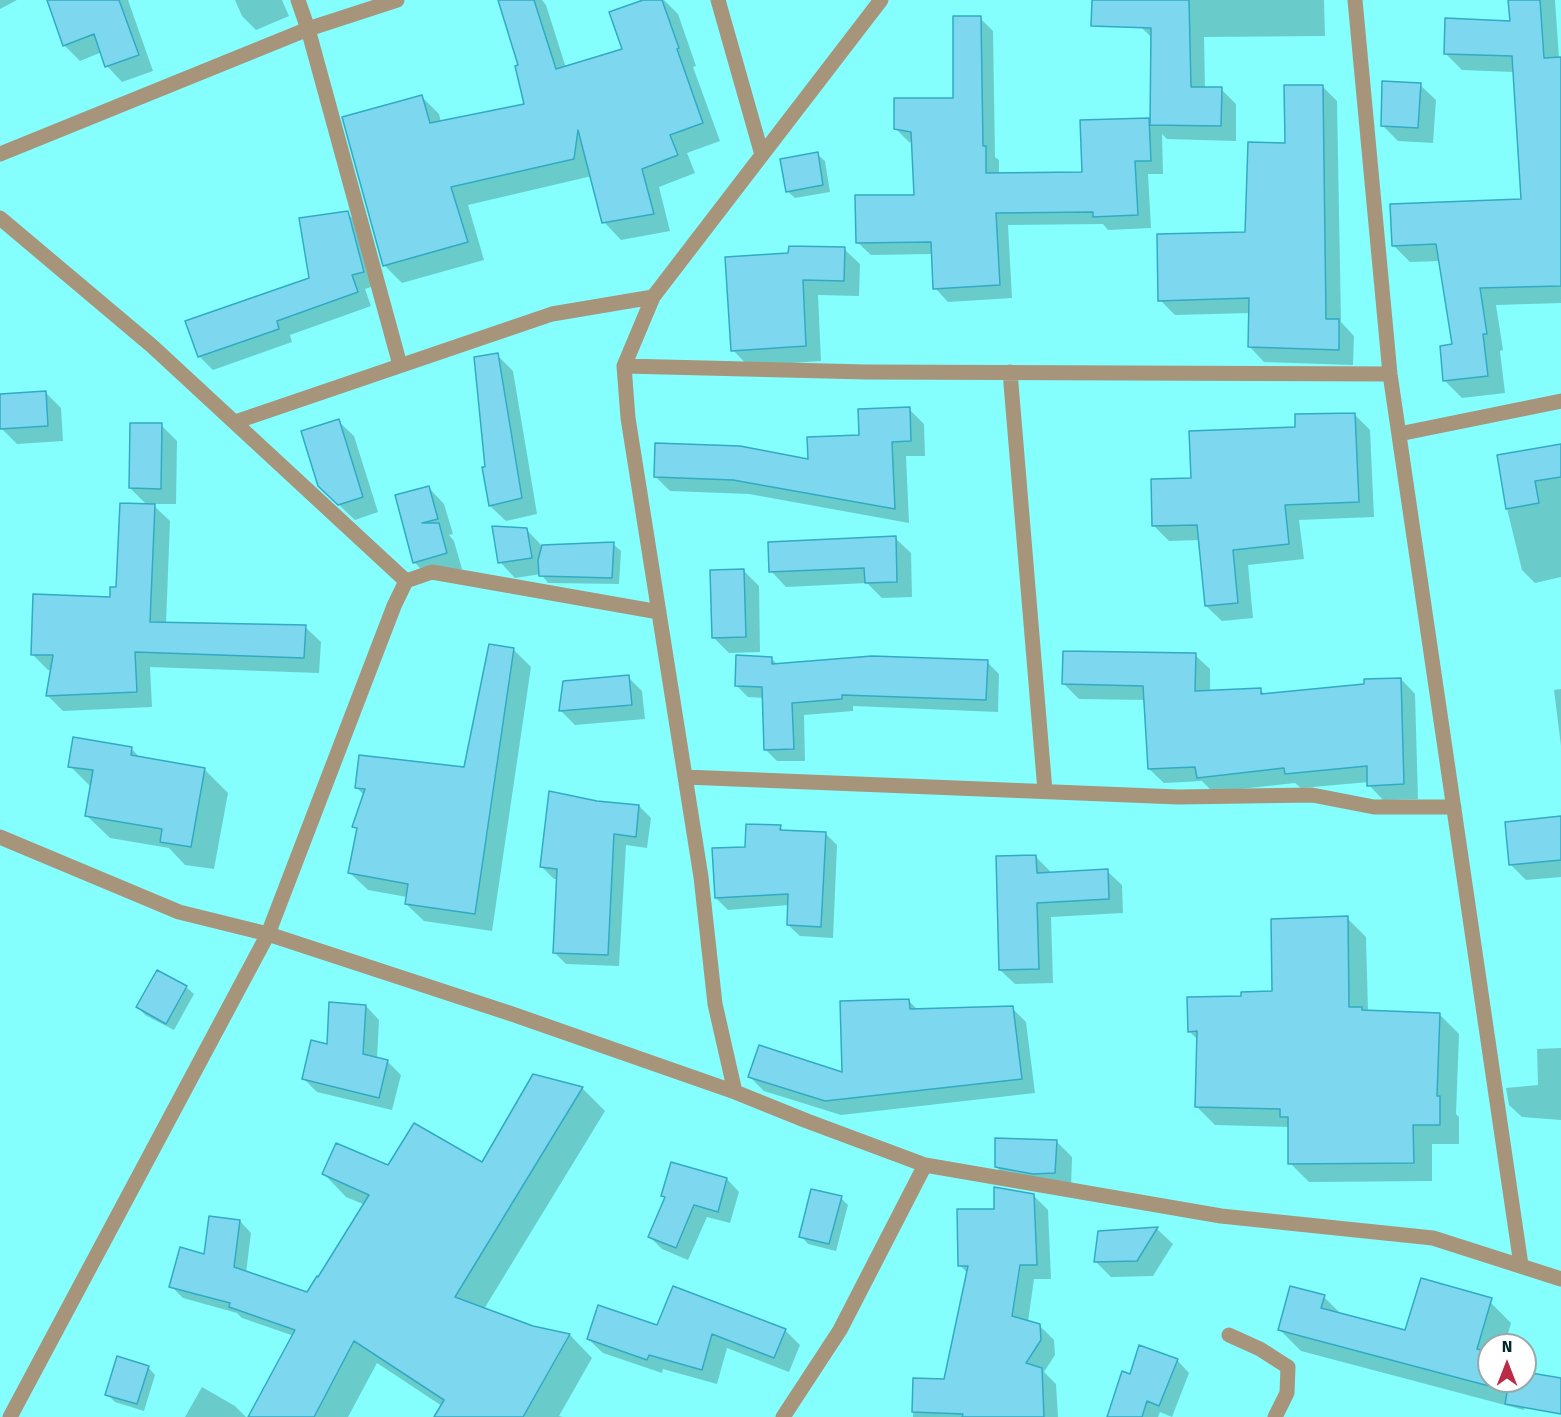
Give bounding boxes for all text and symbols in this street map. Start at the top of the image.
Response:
north arrow [1477,1333,1537,1393]
text: N [1502,1337,1512,1356]

